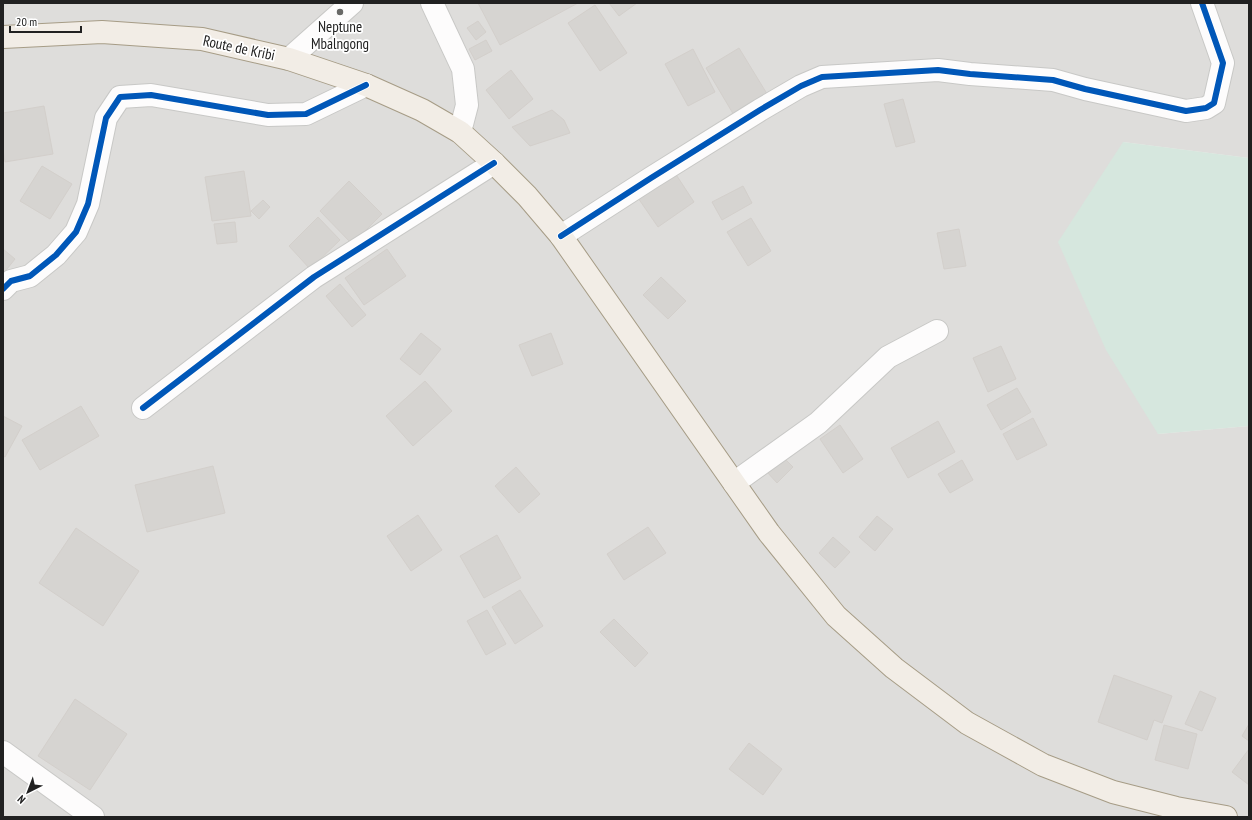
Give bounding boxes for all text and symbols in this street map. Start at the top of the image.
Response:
marker: Neptune Mbalngong [335,7,345,17]
scale bar [10,8,81,34]
text: 20 m [16,14,37,29]
place label: Neptune Mbalngong [311,17,369,53]
street label: Route de Kribi [201,31,277,64]
north arrow [8,772,48,812]
text: N [14,792,28,807]

